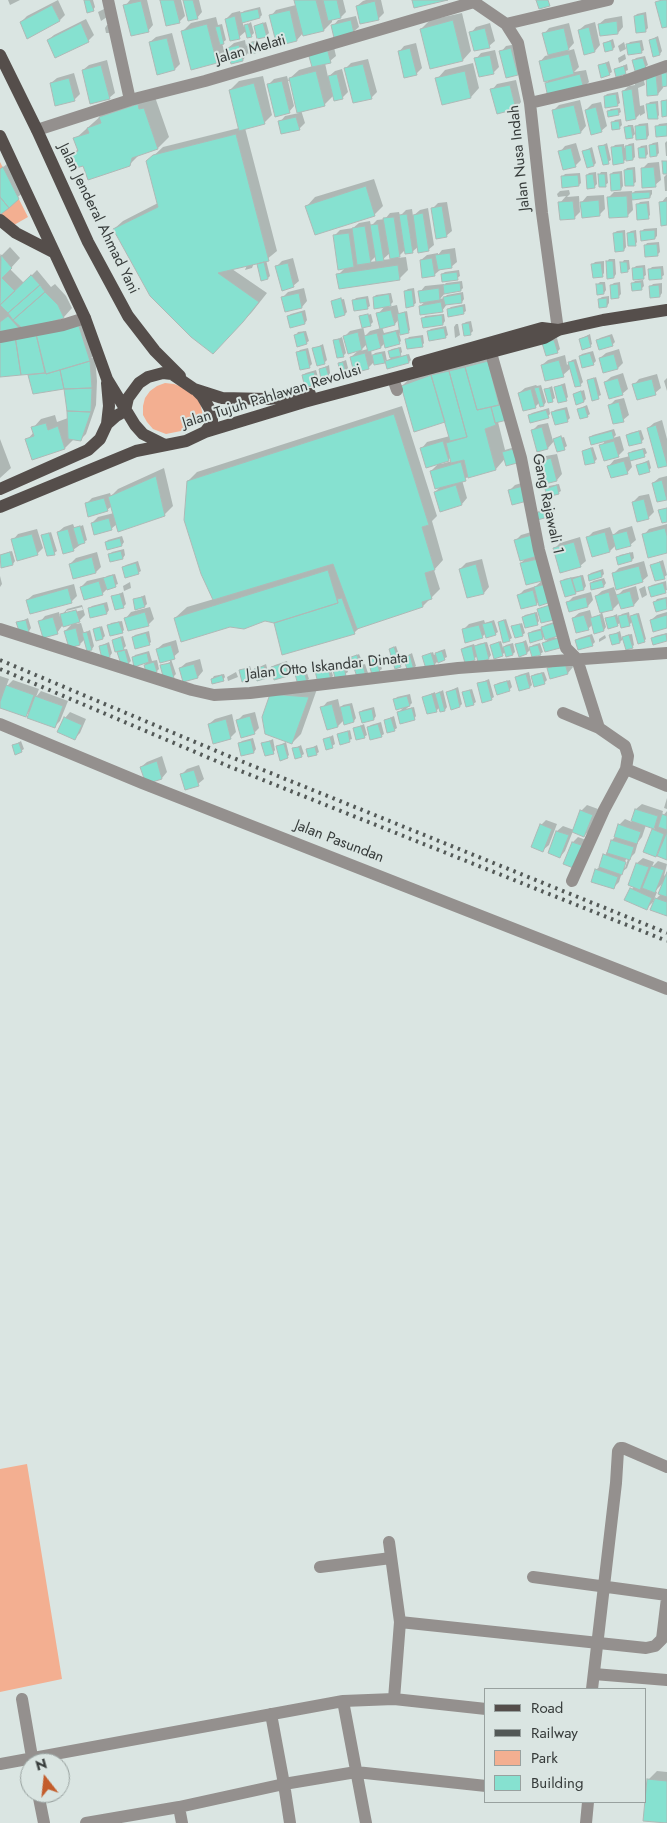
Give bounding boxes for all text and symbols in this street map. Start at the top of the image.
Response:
street label: Jalan Melati [214,31,288,69]
street label: Jalan Nusa Indah [505,104,535,212]
street label: Jalan Jenderal Ahmad Yani [54,141,142,297]
street label: Jalan Tujuh Pahlawan Revolusi [180,361,364,433]
street label: Gang Rajawali 1 [528,452,566,556]
street label: Jalan Otto Iskandar Dinata [245,650,409,684]
street label: Jalan Pasundan [292,817,386,867]
legend [484,1688,647,1803]
text: Road [531,1697,563,1719]
text: Railway [531,1722,578,1744]
text: Park [531,1747,558,1769]
north arrow [20,1753,70,1803]
text: N [33,1753,49,1776]
text: Building [531,1772,583,1794]

